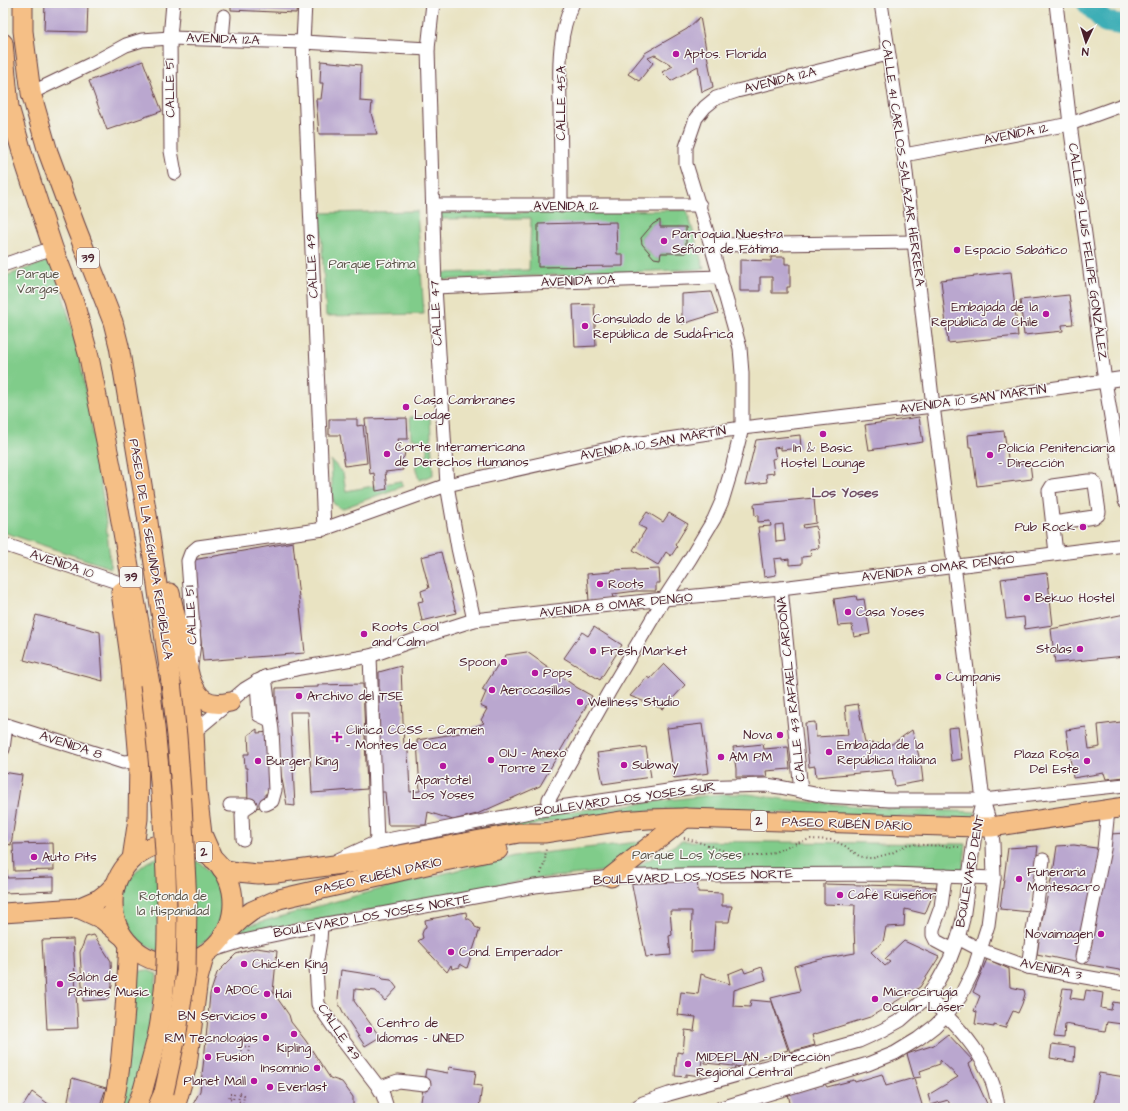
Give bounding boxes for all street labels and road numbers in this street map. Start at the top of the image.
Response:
street label: AVENIDA 12A [186,29,261,49]
street label: CALLE 41 CARLOS SALAZAR HERRERA [877,39,929,288]
street label: CALLE 51 [160,58,180,118]
street label: AVENIDA 12A [742,62,819,98]
street label: CALLE 45A [552,65,570,140]
street label: AVENIDA 12 [982,119,1050,149]
street label: CALLE 39 LUIS FELIPE GONZÁLEZ [1064,142,1112,362]
street label: AVENIDA 12 [533,197,599,215]
street label: CALLE 49 [301,233,323,299]
road number: 39 [77,248,99,268]
street label: AVENIDA 10A [540,271,616,291]
street label: CALLE 47 [425,280,447,346]
street label: AVENIDA 10 SAN MARTÍN [898,380,1048,418]
street label: AVENIDA 10 SAN MARTÍN [579,421,727,465]
street label: PASEO DE LA SEGUNDA REPÚBLICA [125,437,177,661]
street label: AVENIDA 10 [28,545,96,583]
street label: AVENIDA 8 OMAR DENGO [860,550,1016,586]
road number: 39 [120,567,142,587]
street label: CALLE 51 [180,585,202,645]
street label: AVENIDA 8 OMAR DENGO [538,588,694,622]
street label: CALLE 43 RAFAEL CARDONA [772,595,810,783]
street label: AVENIDA 8 [37,726,105,764]
street label: BOULEVARD LOS YOSES SUR [533,777,717,821]
road number: 2 [751,811,767,831]
street label: PASEO RUBÉN DARÍO [782,813,913,835]
street label: BOULEVARD DENT [951,813,989,929]
road number: 2 [196,842,212,862]
street label: PASEO RUBÉN DARÍO [313,853,444,899]
street label: BOULEVARD LOS YOSES NORTE [593,865,793,889]
street label: BOULEVARD LOS YOSES NORTE [272,890,472,942]
street label: AVENIDA 3 [1018,954,1084,984]
street label: CALLE 49 [313,1000,365,1064]

